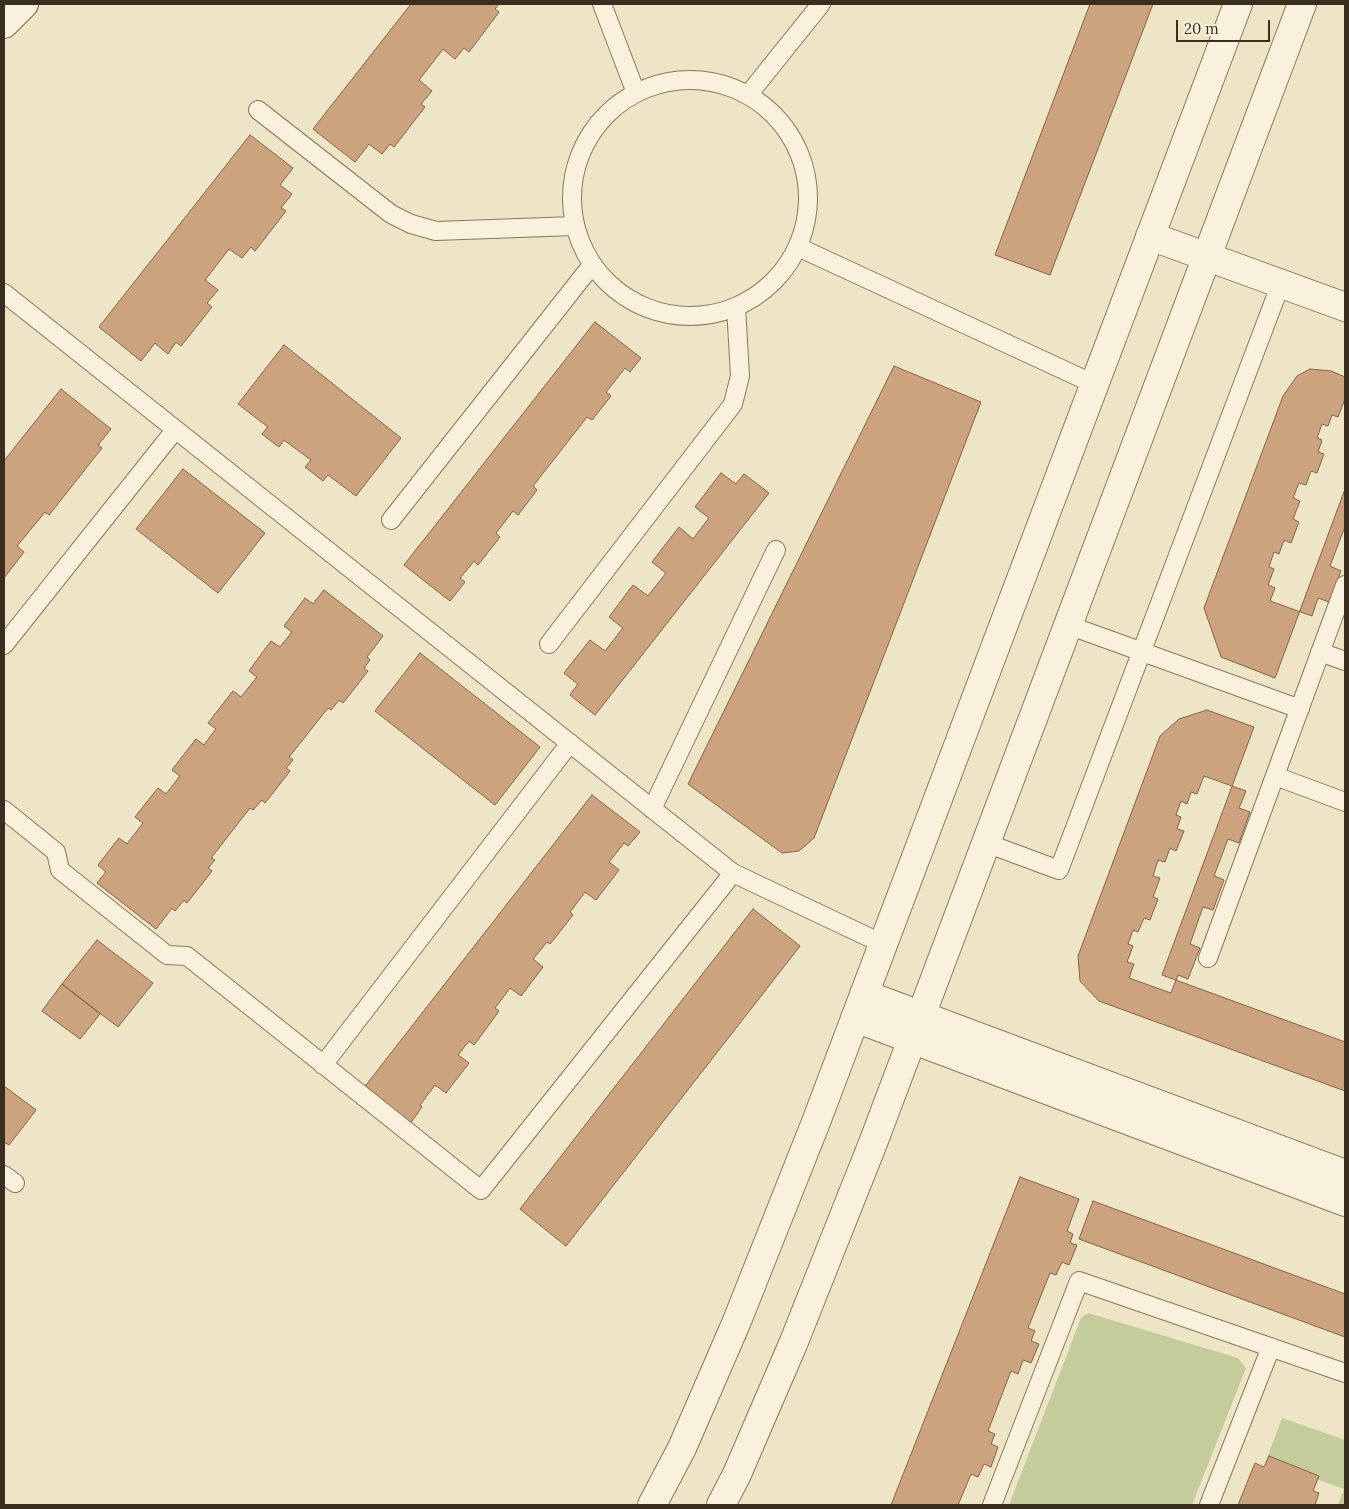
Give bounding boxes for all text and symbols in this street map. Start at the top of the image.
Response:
scale bar [1179,10,1273,42]
text: 20 m [1184,19,1219,38]

